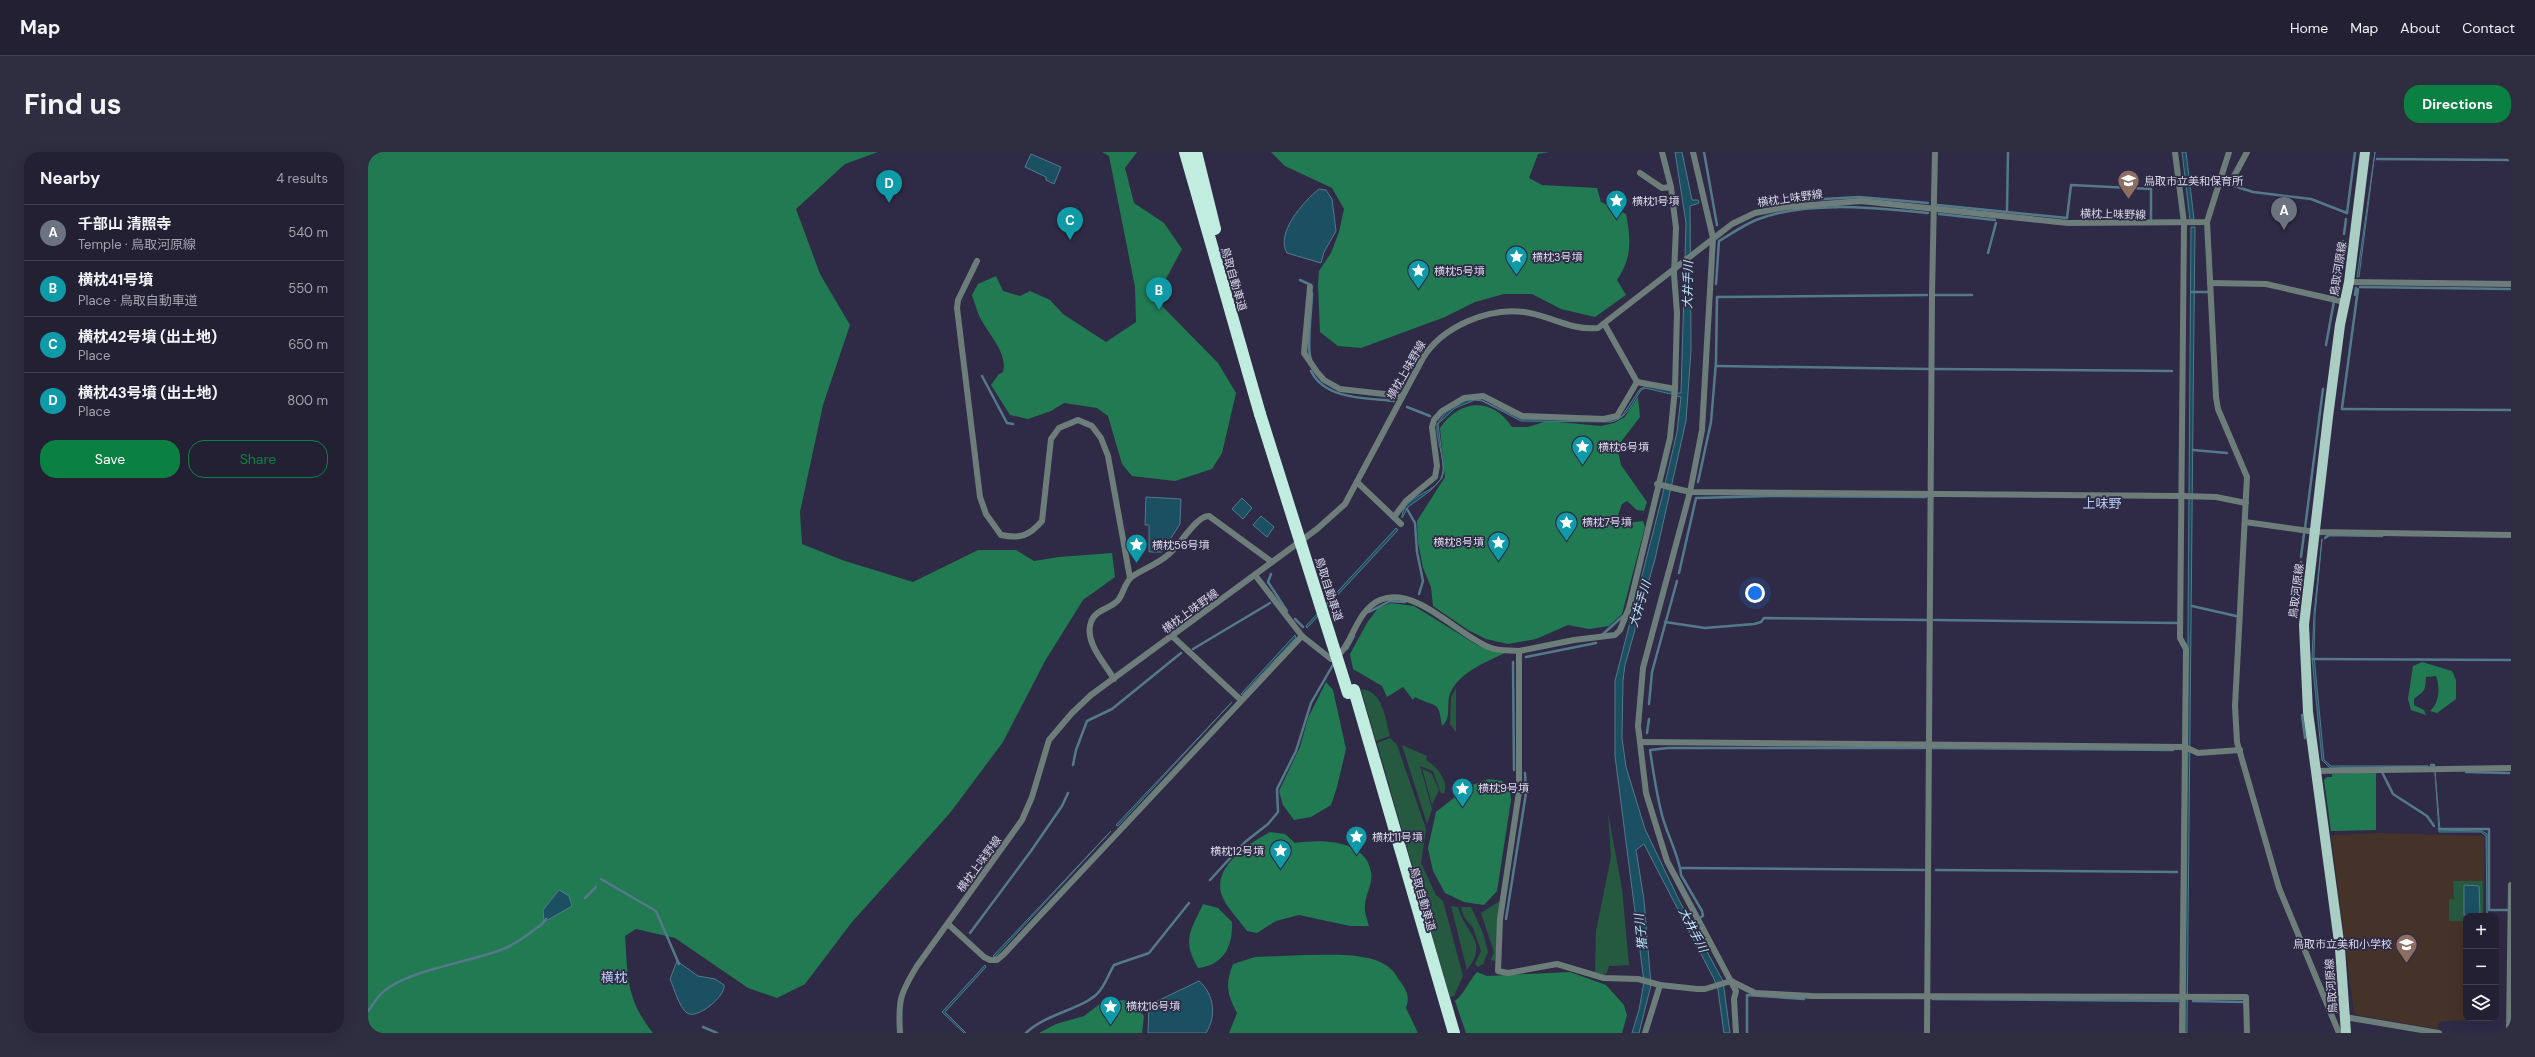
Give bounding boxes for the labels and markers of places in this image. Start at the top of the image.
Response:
school or university icon: 鳥取市立美和保育所 [2116,168,2142,201]
pin: D [876,170,902,203]
place label: 鳥取市立美和保育所 [2144,174,2244,188]
place icon: 横枕1号墳 [1603,188,1629,221]
place label: 横枕1号墳 [1632,194,1679,208]
pin: A [2271,197,2297,230]
pin: C [1057,207,1083,240]
place icon: 横枕3号墳 [1504,244,1530,277]
place label: 横枕3号墳 [1532,250,1583,264]
place icon: 横枕5号墳 [1405,258,1431,291]
place label: 横枕5号墳 [1434,264,1485,278]
pin: B [1146,277,1172,310]
place icon: 横枕6号墳 [1570,434,1596,467]
place label: 横枕6号墳 [1598,440,1649,454]
place icon: 横枕7号墳 [1554,509,1580,542]
place label: 横枕7号墳 [1582,515,1632,529]
place icon: 横枕8号墳 [1486,529,1512,562]
place icon: 横枕56号墳 [1124,532,1150,565]
place label: 横枕8号墳 [1433,535,1484,549]
place label: 横枕56号墳 [1152,538,1210,552]
place icon: 横枕9号墳 [1449,775,1475,808]
place label: 横枕9号墳 [1478,781,1529,795]
place icon: 横枕11号墳 [1344,824,1370,857]
place label: 横枕11号墳 [1372,830,1423,844]
place icon: 横枕12号墳 [1267,838,1293,871]
place label: 横枕12号墳 [1210,844,1264,858]
school or university icon: 鳥取市立美和小学校 [2394,931,2420,964]
place label: 鳥取市立美和小学校 [2293,937,2392,951]
place icon: 横枕16号墳 [1098,993,1124,1026]
place label: 横枕16号墳 [1126,999,1180,1013]

